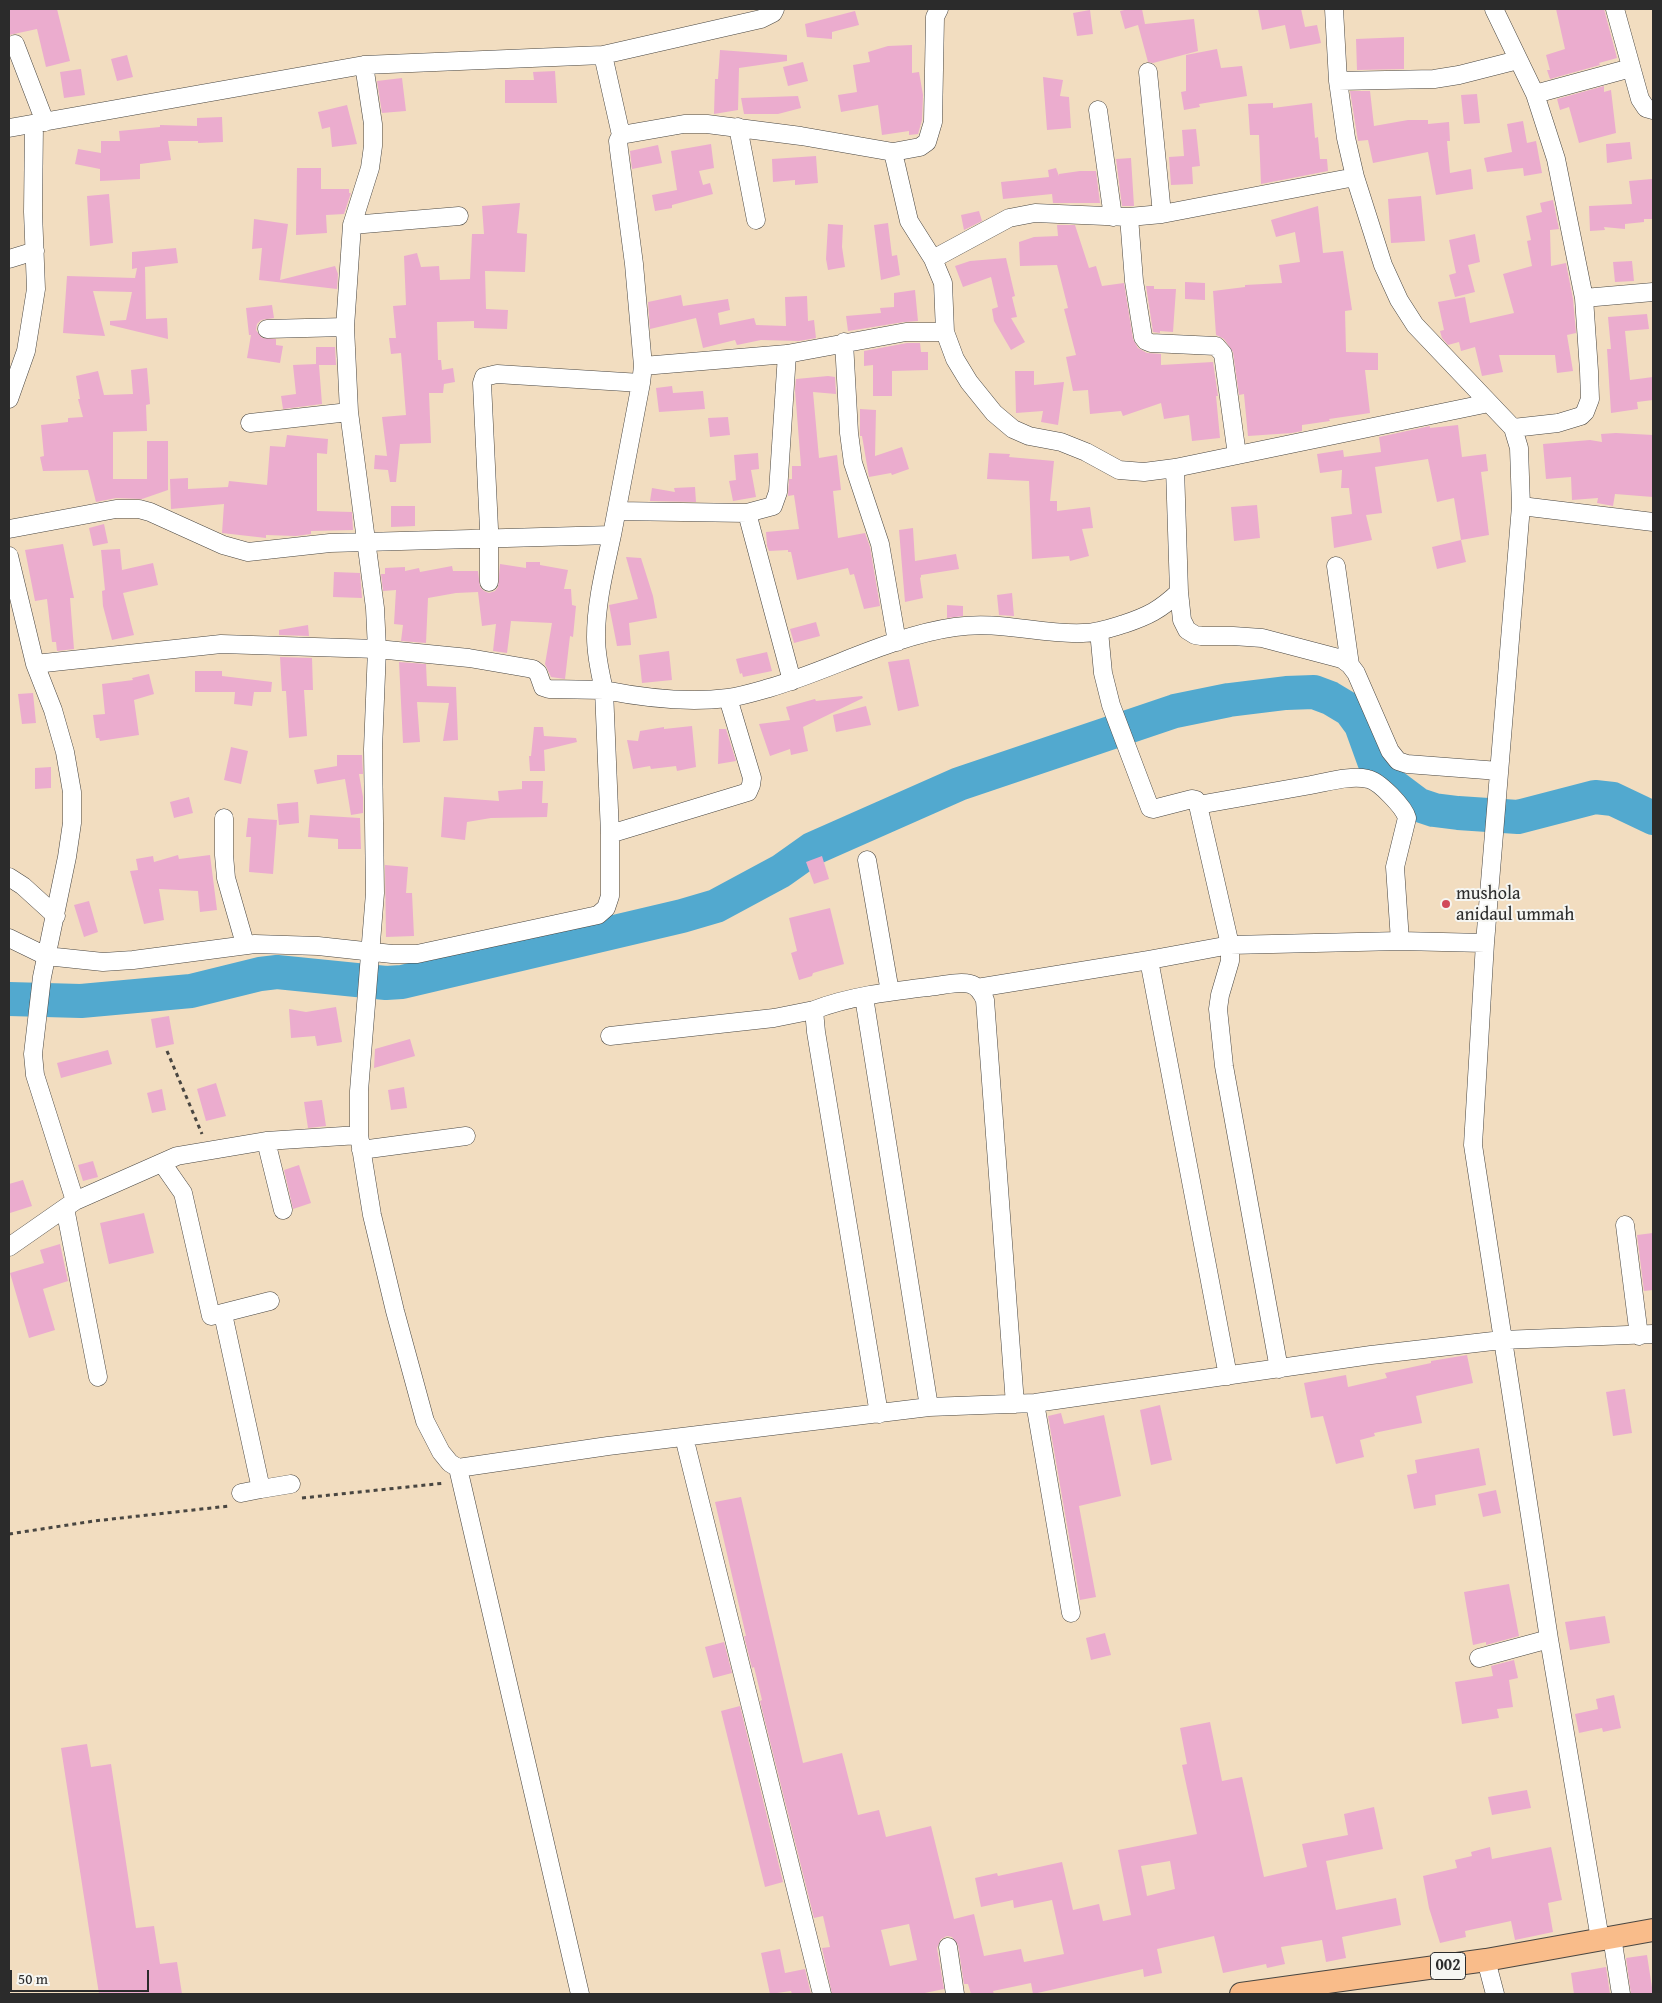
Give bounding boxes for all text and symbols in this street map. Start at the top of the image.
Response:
place label: mushola anidaul ummah [1456,883,1574,926]
marker: mushola anidaul ummah [1440,898,1452,910]
road number: 002 [1430,1952,1466,1980]
scale bar [12,1960,151,1992]
text: 50 m [18,1968,48,1989]

